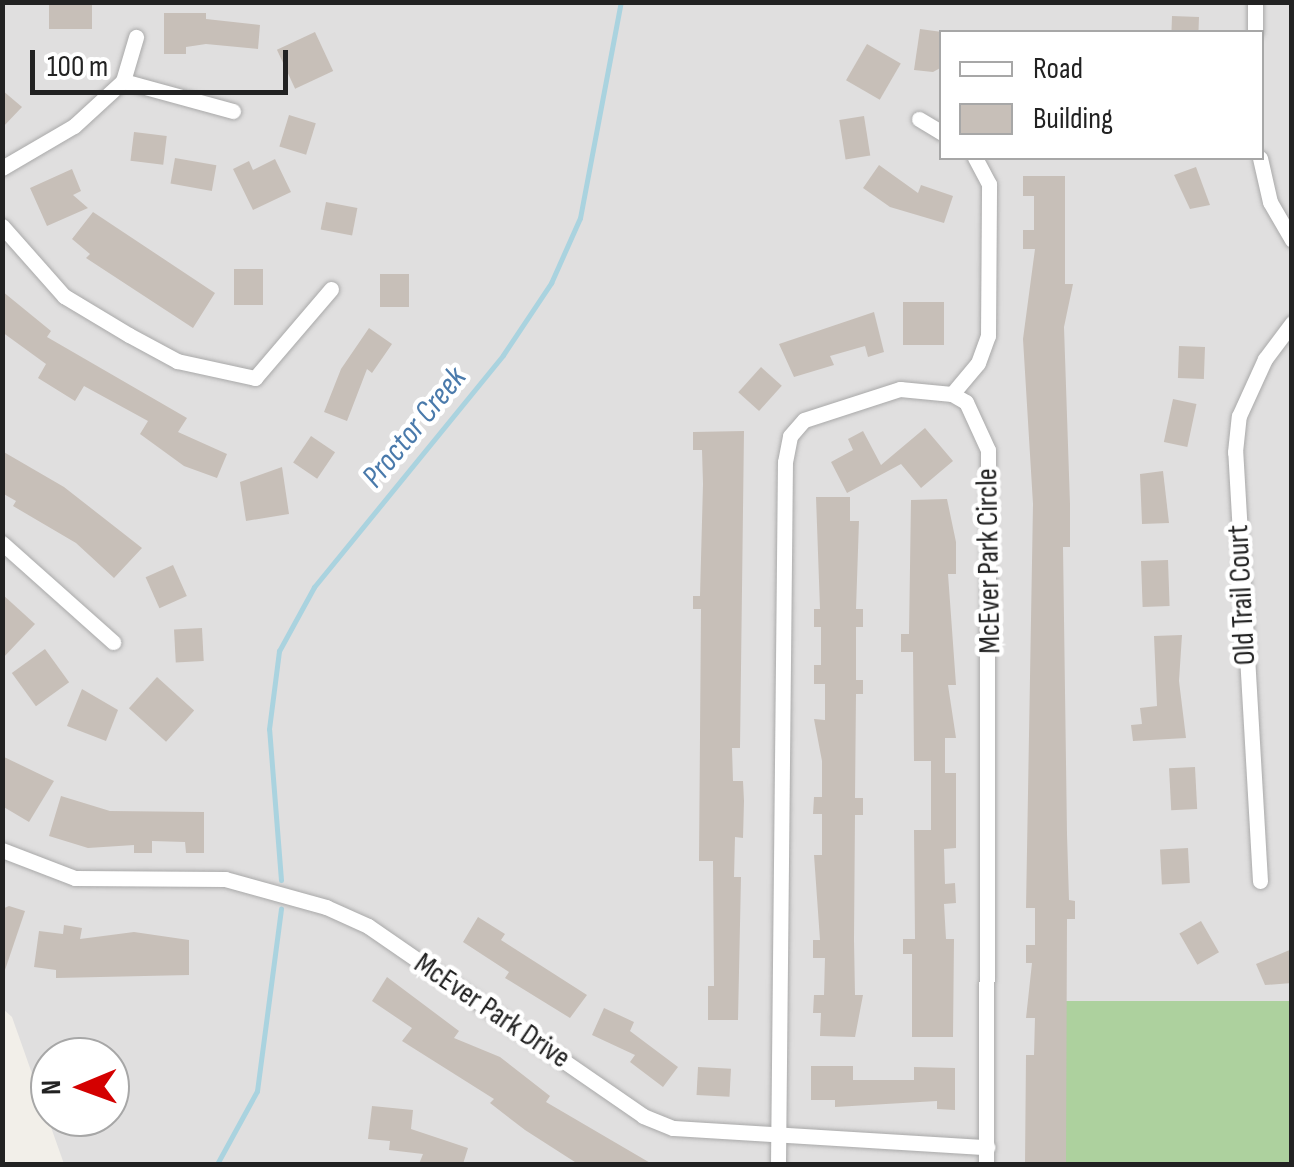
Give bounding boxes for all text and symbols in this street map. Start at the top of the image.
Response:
scale bar [35,30,292,92]
legend [939,30,1264,160]
text: 100 m [47,49,108,85]
text: Road [1033,51,1083,87]
text: Building [1033,101,1113,137]
water label: Proctor Creek [355,360,475,496]
street label: McEver Park Circle [969,468,1009,654]
street label: Old Trail Court [1220,524,1264,666]
street label: McEver Park Drive [407,946,577,1076]
north arrow [30,1037,130,1137]
text: N [35,1080,68,1095]

